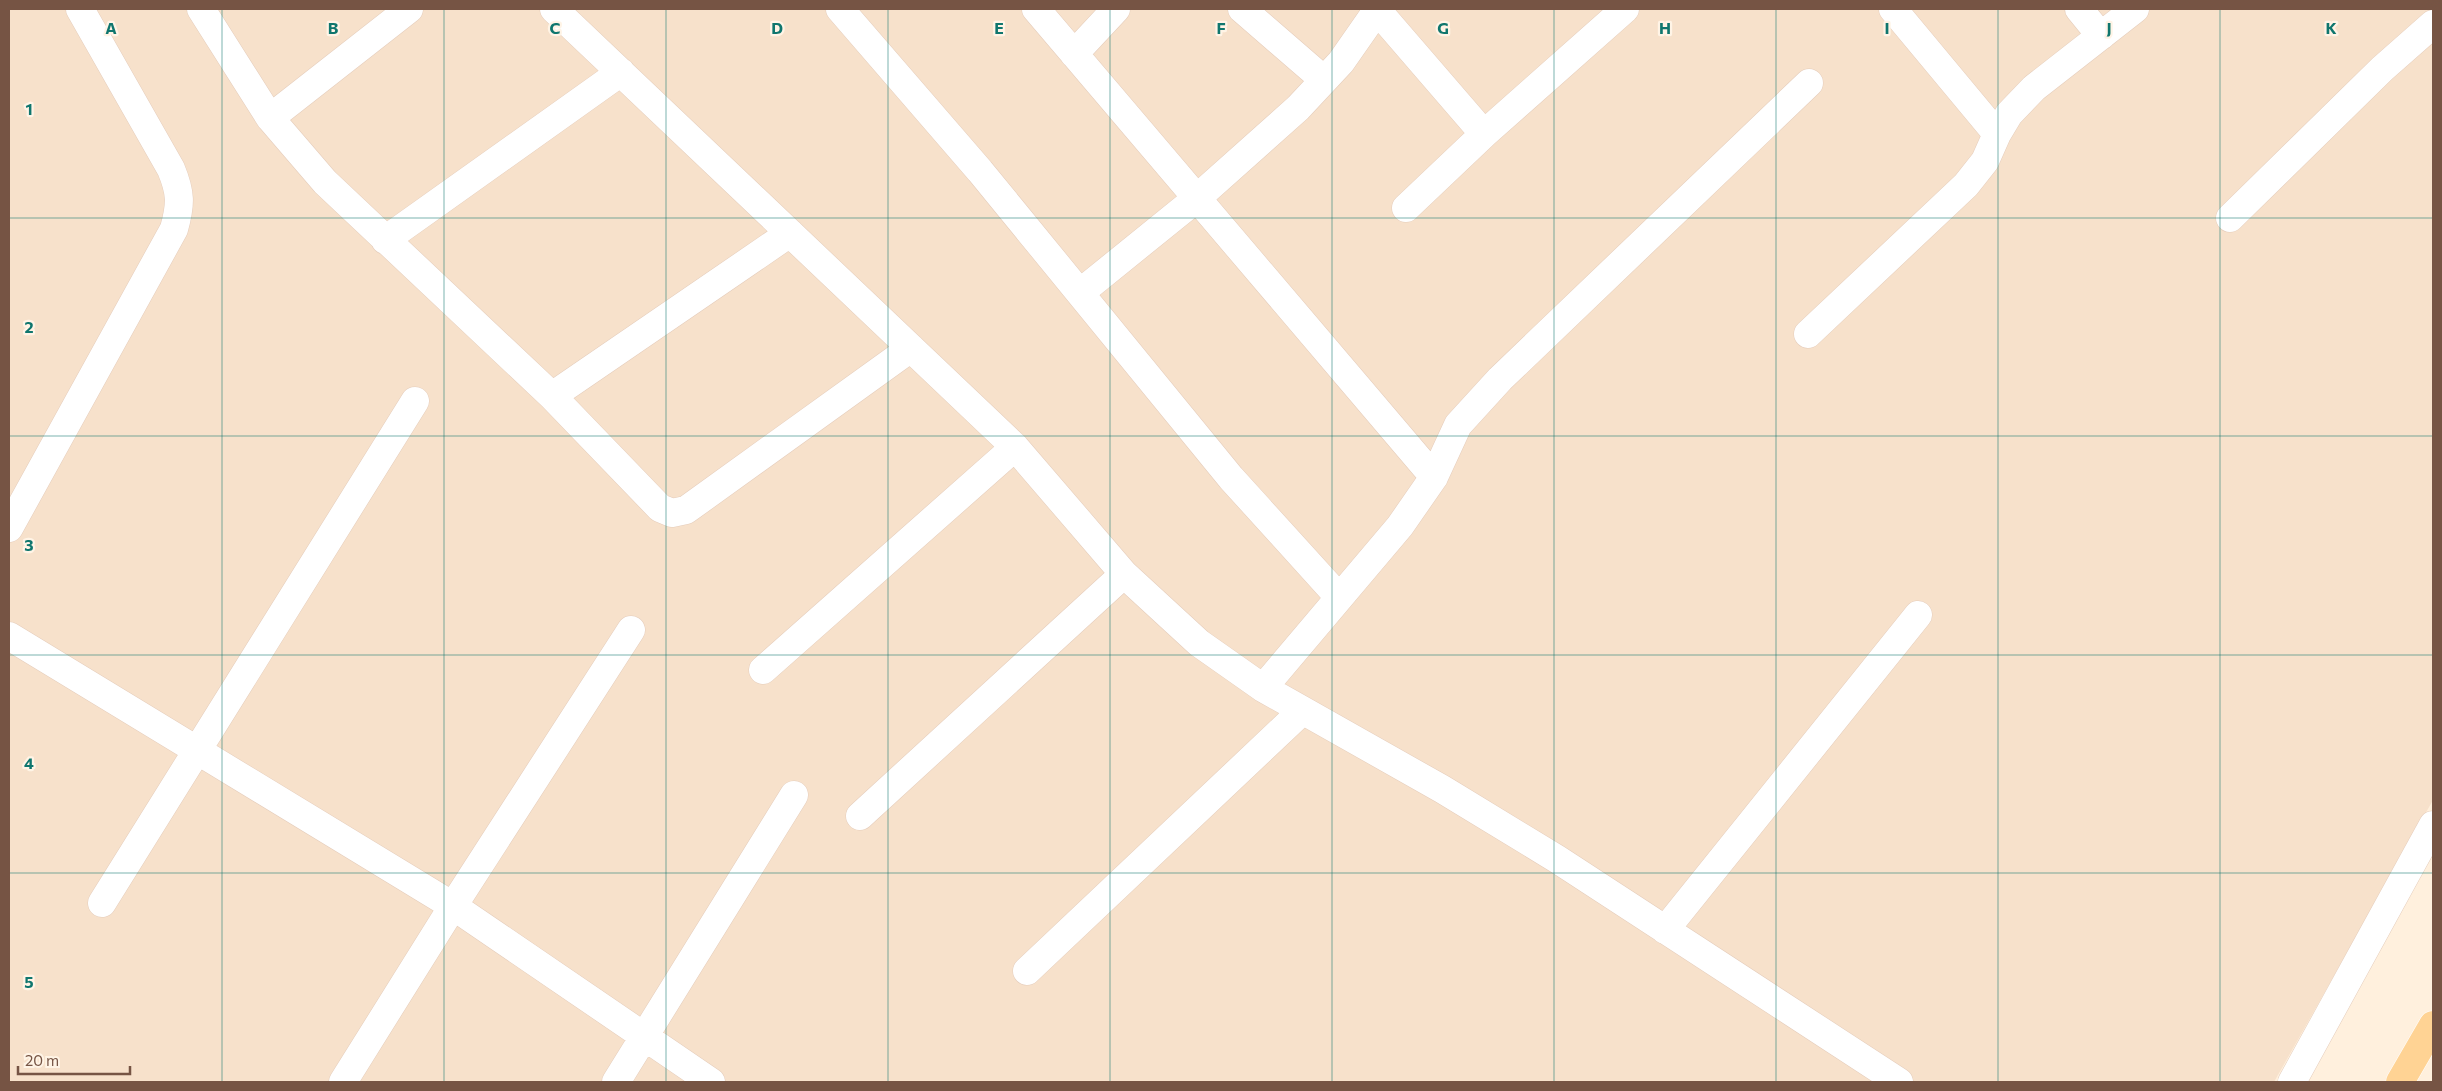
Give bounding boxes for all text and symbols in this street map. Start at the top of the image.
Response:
text: A [105,18,117,37]
text: B [328,18,339,37]
text: C [550,18,561,37]
text: D [771,18,783,37]
text: E [994,18,1004,37]
text: F [1216,18,1226,37]
text: G [1437,18,1449,37]
text: H [1659,18,1671,37]
text: I [1884,18,1890,37]
text: J [2106,18,2112,37]
text: K [2325,18,2337,37]
text: 1 [25,99,33,118]
text: 2 [24,317,34,336]
text: 3 [24,535,34,554]
text: 4 [24,753,34,772]
text: 5 [24,972,34,991]
scale bar [18,1044,130,1076]
text: 20 m [25,1051,59,1069]

